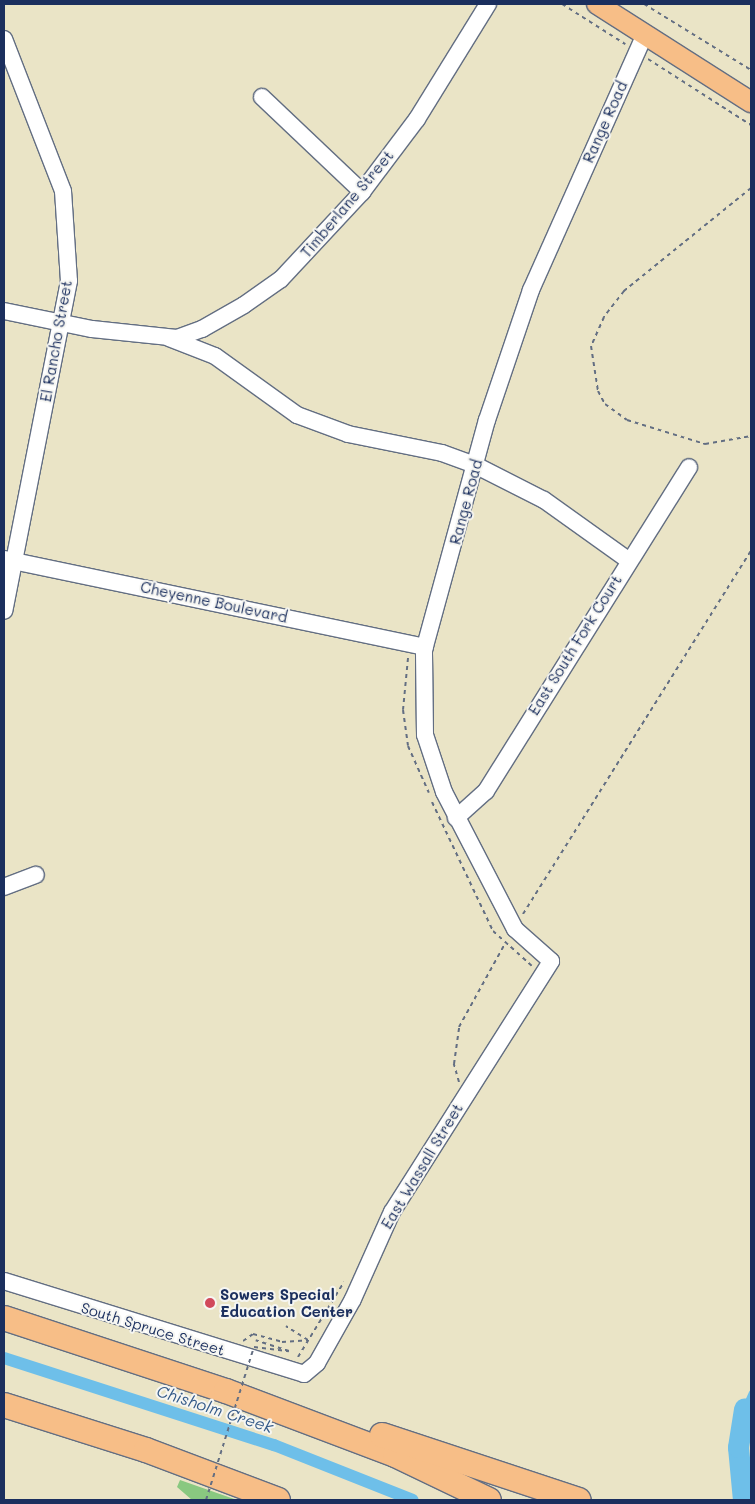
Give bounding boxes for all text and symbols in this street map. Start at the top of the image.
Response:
street label: Range Road [579,78,631,166]
street label: Timberlane Street [297,147,397,261]
street label: El Rancho Street [36,279,76,403]
street label: Range Road [446,457,486,547]
street label: East South Fork Court [525,572,625,718]
street label: Cheyenne Boulevard [139,578,289,626]
street label: East Wassall Street [377,1100,467,1232]
place label: Sowers Special Education Center [220,1285,353,1320]
marker: Sowers Special Education Center [204,1297,216,1309]
street label: South Spruce Street [79,1299,227,1359]
water label: Chisholm Creek [154,1381,276,1437]

